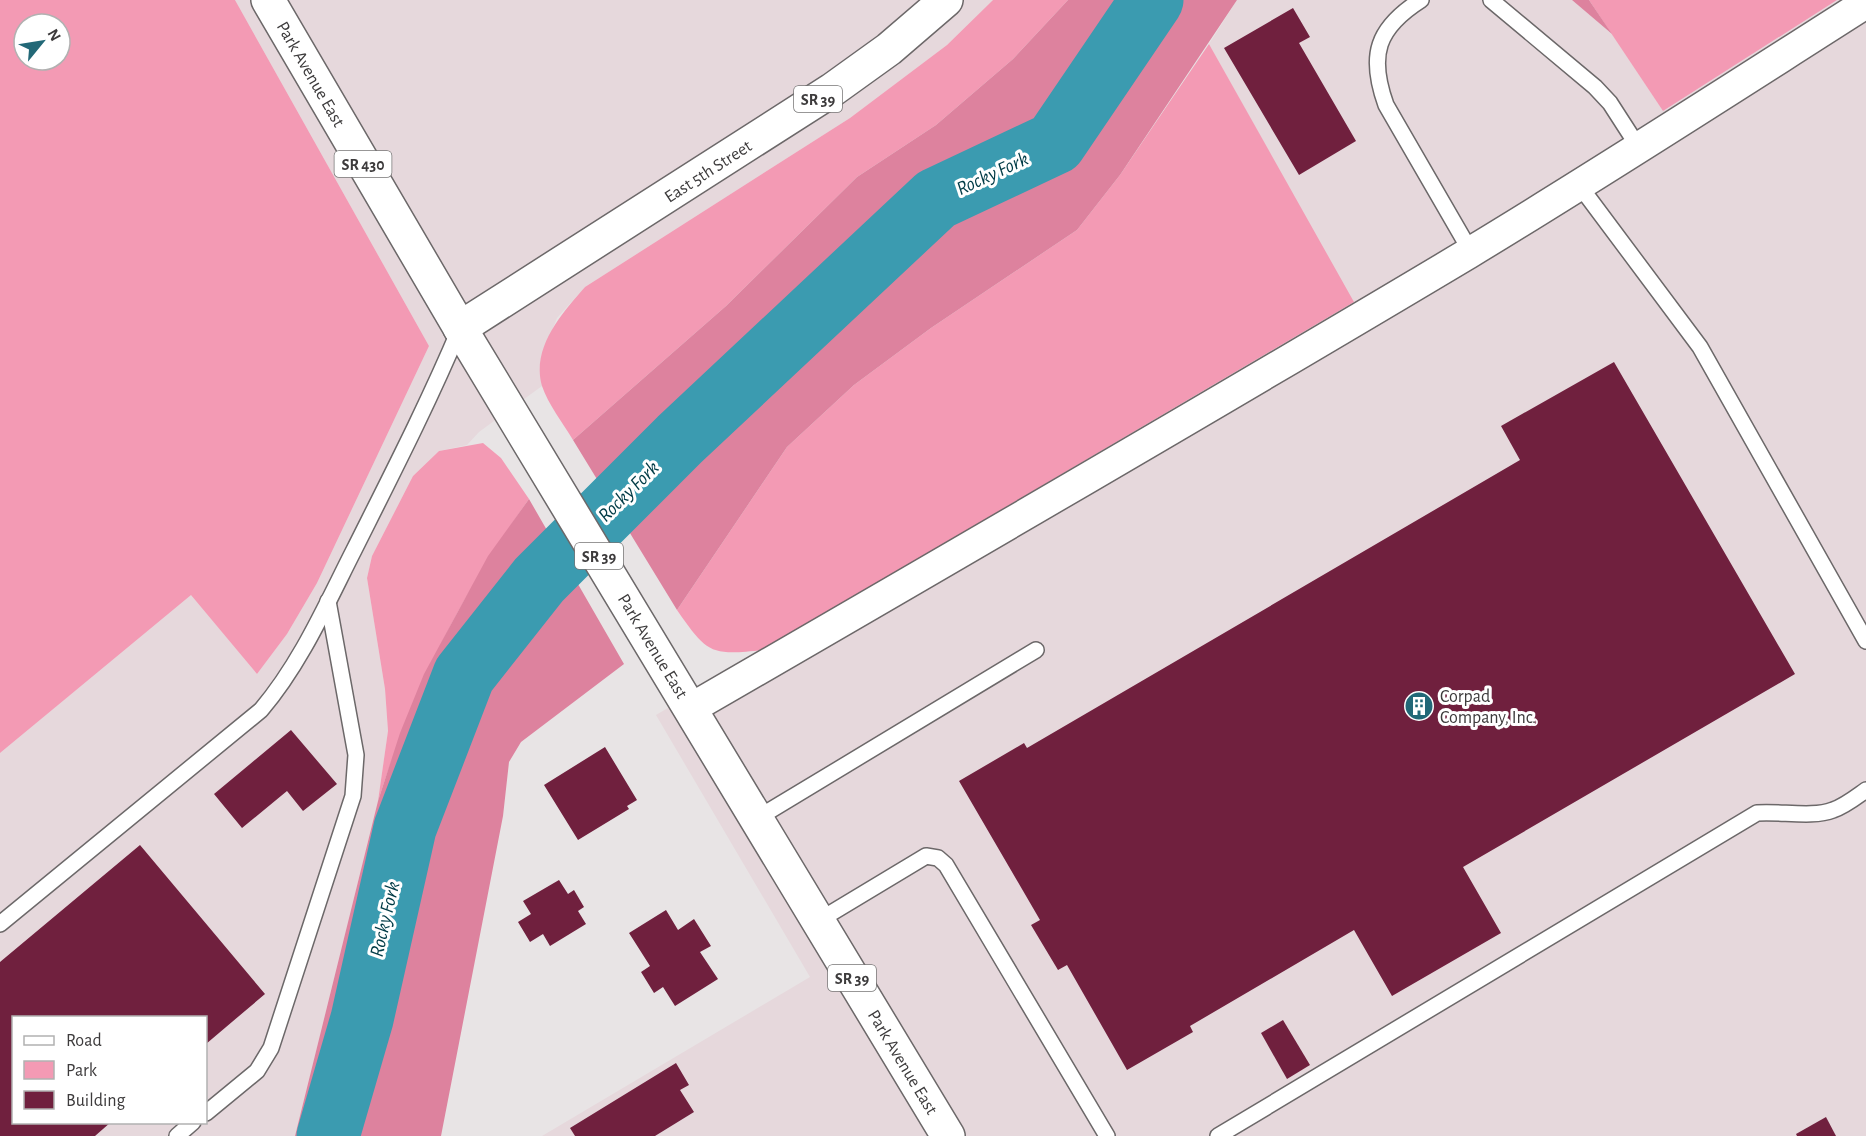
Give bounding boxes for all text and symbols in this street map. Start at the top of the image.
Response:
north arrow [12,12,72,72]
street label: Park Avenue East [273,19,348,131]
text: N [44,26,64,44]
road number: SR 39 [794,86,842,112]
street label: East 5th Street [662,137,756,207]
water label: Rocky Fork [953,149,1031,199]
road number: SR 430 [334,151,392,177]
water label: Rocky Fork [594,457,663,526]
road number: SR 39 [575,543,623,569]
street label: Park Avenue East [614,591,691,702]
place label: Corpad Company, Inc. [1440,688,1536,727]
building icon: Corpad Company, Inc. [1403,690,1435,722]
water label: Rocky Fork [367,880,403,959]
road number: SR 39 [828,965,876,991]
street label: Park Avenue East [864,1007,941,1118]
legend [12,1016,207,1124]
text: Road [66,1032,102,1050]
text: Park [66,1062,98,1080]
text: Building [66,1092,126,1110]

